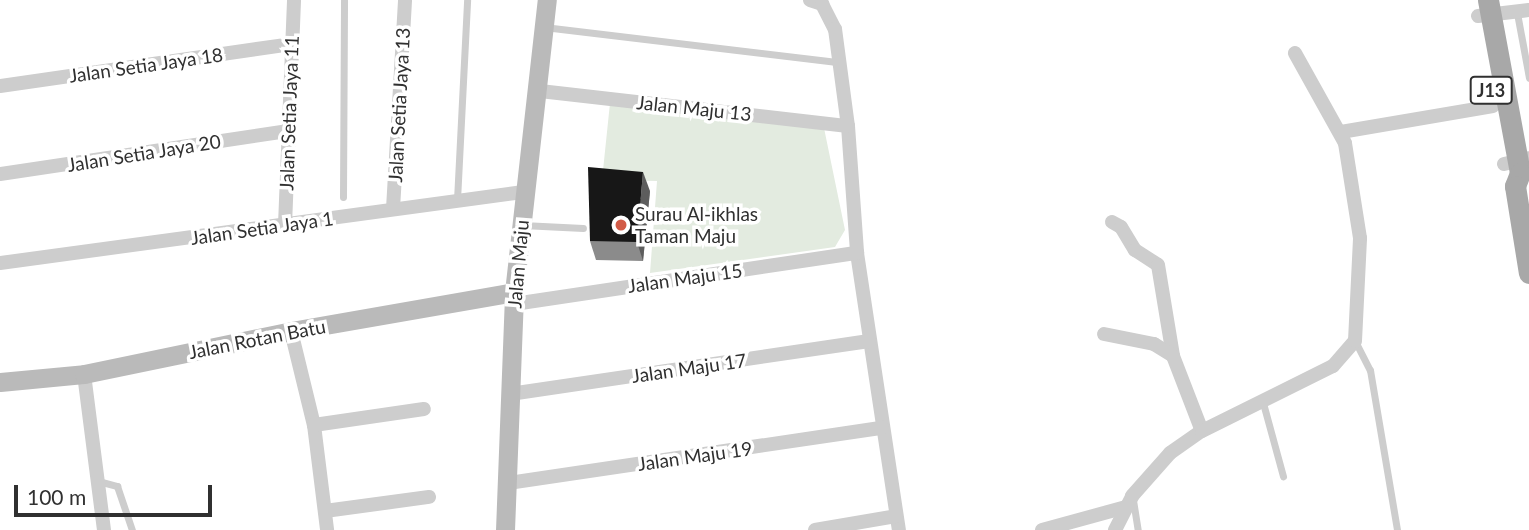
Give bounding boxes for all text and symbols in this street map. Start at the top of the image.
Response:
street label: Jalan Setia Jaya 13 [384,27,414,183]
street label: Jalan Setia Jaya 11 [275,35,303,191]
street label: Jalan Setia Jaya 18 [67,43,225,87]
road number: J13 [1468,76,1514,104]
street label: Jalan Maju 13 [635,91,753,125]
street label: Jalan Setia Jaya 20 [65,130,223,176]
place label: Surau Al-ikhlas Taman Maju [635,203,759,247]
street label: Jalan Setia Jaya 1 [189,207,335,249]
marker: Surau Al-ikhlas Taman Maju [613,217,629,233]
street label: Jalan Maju [503,219,533,309]
street label: Jalan Maju 15 [626,259,744,297]
street label: Jalan Rotan Batu [187,315,327,363]
street label: Jalan Maju 17 [630,349,748,387]
street label: Jalan Maju 19 [636,437,754,475]
scale bar [18,470,215,514]
text: 100 m [27,484,86,509]

